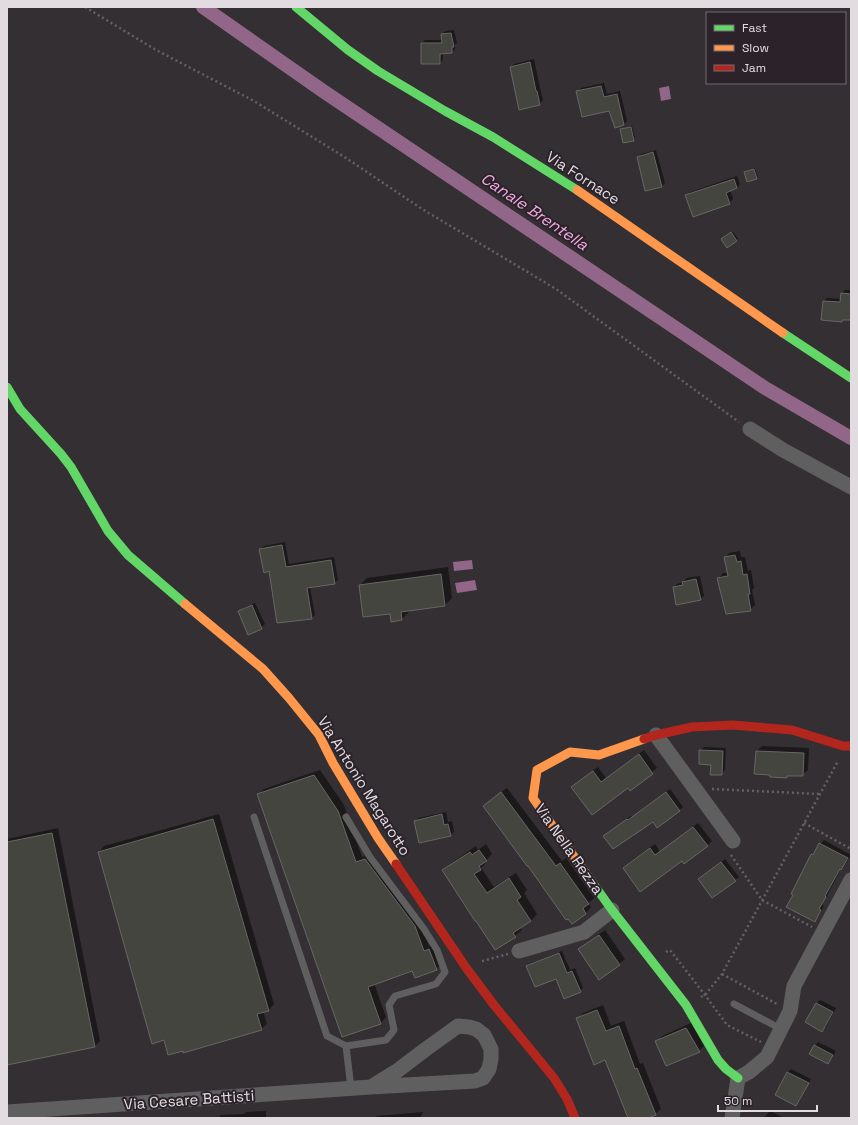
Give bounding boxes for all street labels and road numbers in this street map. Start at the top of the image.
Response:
street label: Via Fornace [543,147,624,208]
street label: Via Antonio Magarotto [314,712,415,859]
street label: Via Nella Rezza [531,800,608,898]
street label: Via Cesare Battisti [123,1085,255,1114]

